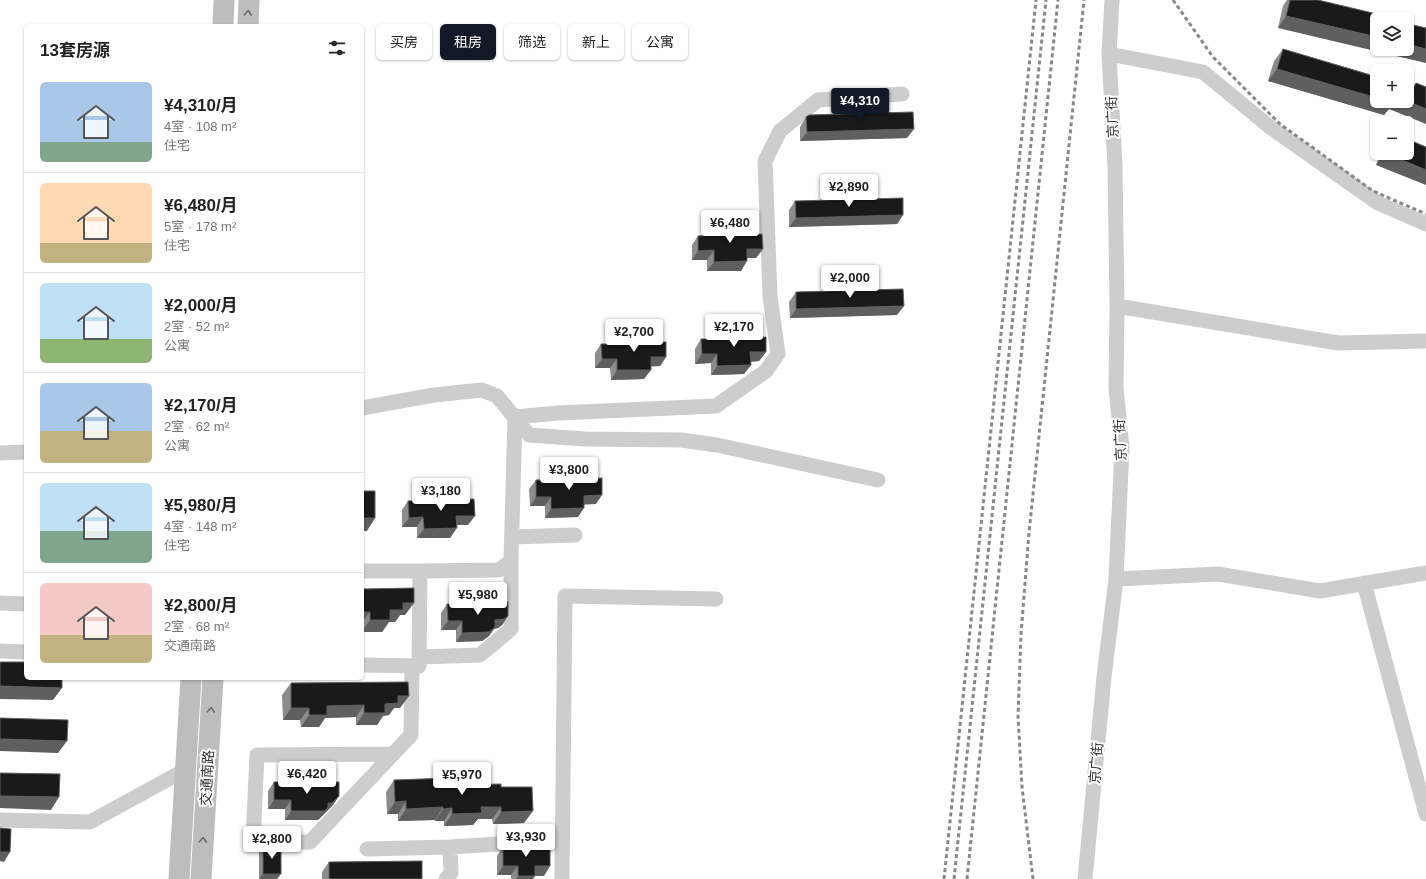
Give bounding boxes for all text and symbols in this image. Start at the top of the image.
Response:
one-way arrow [244,10,253,16]
map controls [1370,12,1414,160]
button: layers [1370,12,1414,56]
chip: 买房 [376,24,432,60]
chip: 租房 [440,24,496,60]
chip: 筛选 [504,24,560,60]
chip: 新上 [568,24,624,60]
chip: 公寓 [632,24,688,60]
icon: filters [326,37,348,59]
text: 13套房源 [40,41,110,60]
button: + [1370,64,1414,108]
pin: ¥4,310 [827,88,893,122]
text: ¥4,310 [840,93,880,108]
text: ¥4,310/月 [164,96,238,115]
street label: 京广街 [1103,96,1121,138]
icon: home [72,98,120,146]
button: − [1370,116,1414,160]
text: 4室 · 108 m² [164,119,236,134]
text: 住宅 [164,138,190,153]
pin: ¥2,890 [816,174,882,208]
text: ¥2,890 [829,179,869,194]
text: ¥6,480/月 [164,196,238,215]
icon: home [72,199,120,247]
pin: ¥6,480 [697,210,763,244]
text: ¥6,480 [710,215,750,230]
text: 5室 · 178 m² [164,219,236,234]
text: 住宅 [164,238,190,253]
pin: ¥2,000 [817,265,883,299]
text: ¥2,000 [830,270,870,285]
text: ¥2,000/月 [164,296,238,315]
icon: home [72,299,120,347]
pin: ¥2,170 [701,314,767,348]
text: 2室 · 52 m² [164,319,229,334]
pin: ¥2,700 [601,319,667,353]
text: ¥2,170 [714,319,754,334]
text: ¥2,700 [614,324,654,339]
text: 公寓 [164,338,190,353]
text: ¥2,170/月 [164,396,238,415]
icon: home [72,399,120,447]
text: 2室 · 62 m² [164,419,229,434]
street label: 京广街 [1111,419,1129,461]
text: 公寓 [164,438,190,453]
pin: ¥3,800 [536,457,602,491]
text: ¥3,800 [549,462,589,477]
pin: ¥3,180 [408,478,474,512]
text: ¥3,180 [421,483,461,498]
text: ¥5,980/月 [164,496,238,515]
icon: home [72,499,120,547]
text: 4室 · 148 m² [164,519,236,534]
text: 住宅 [164,538,190,553]
pin: ¥5,980 [445,582,511,616]
text: ¥5,980 [458,587,498,602]
text: ¥2,800/月 [164,596,238,615]
icon: home [72,599,120,647]
text: 2室 · 68 m² [164,619,229,634]
text: 交通南路 [164,638,216,653]
one-way arrow [207,707,216,713]
street label: 京广街 [1086,741,1106,785]
street label: 交通南路 [198,750,216,806]
pin: ¥6,420 [274,761,340,795]
pin: ¥5,970 [429,762,495,796]
text: ¥6,420 [287,766,327,781]
text: ¥5,970 [442,767,482,782]
pin: ¥3,930 [493,824,559,858]
pin: ¥2,800 [239,826,305,860]
text: ¥3,930 [506,829,546,844]
text: ¥2,800 [252,831,292,846]
one-way arrow [199,837,208,843]

